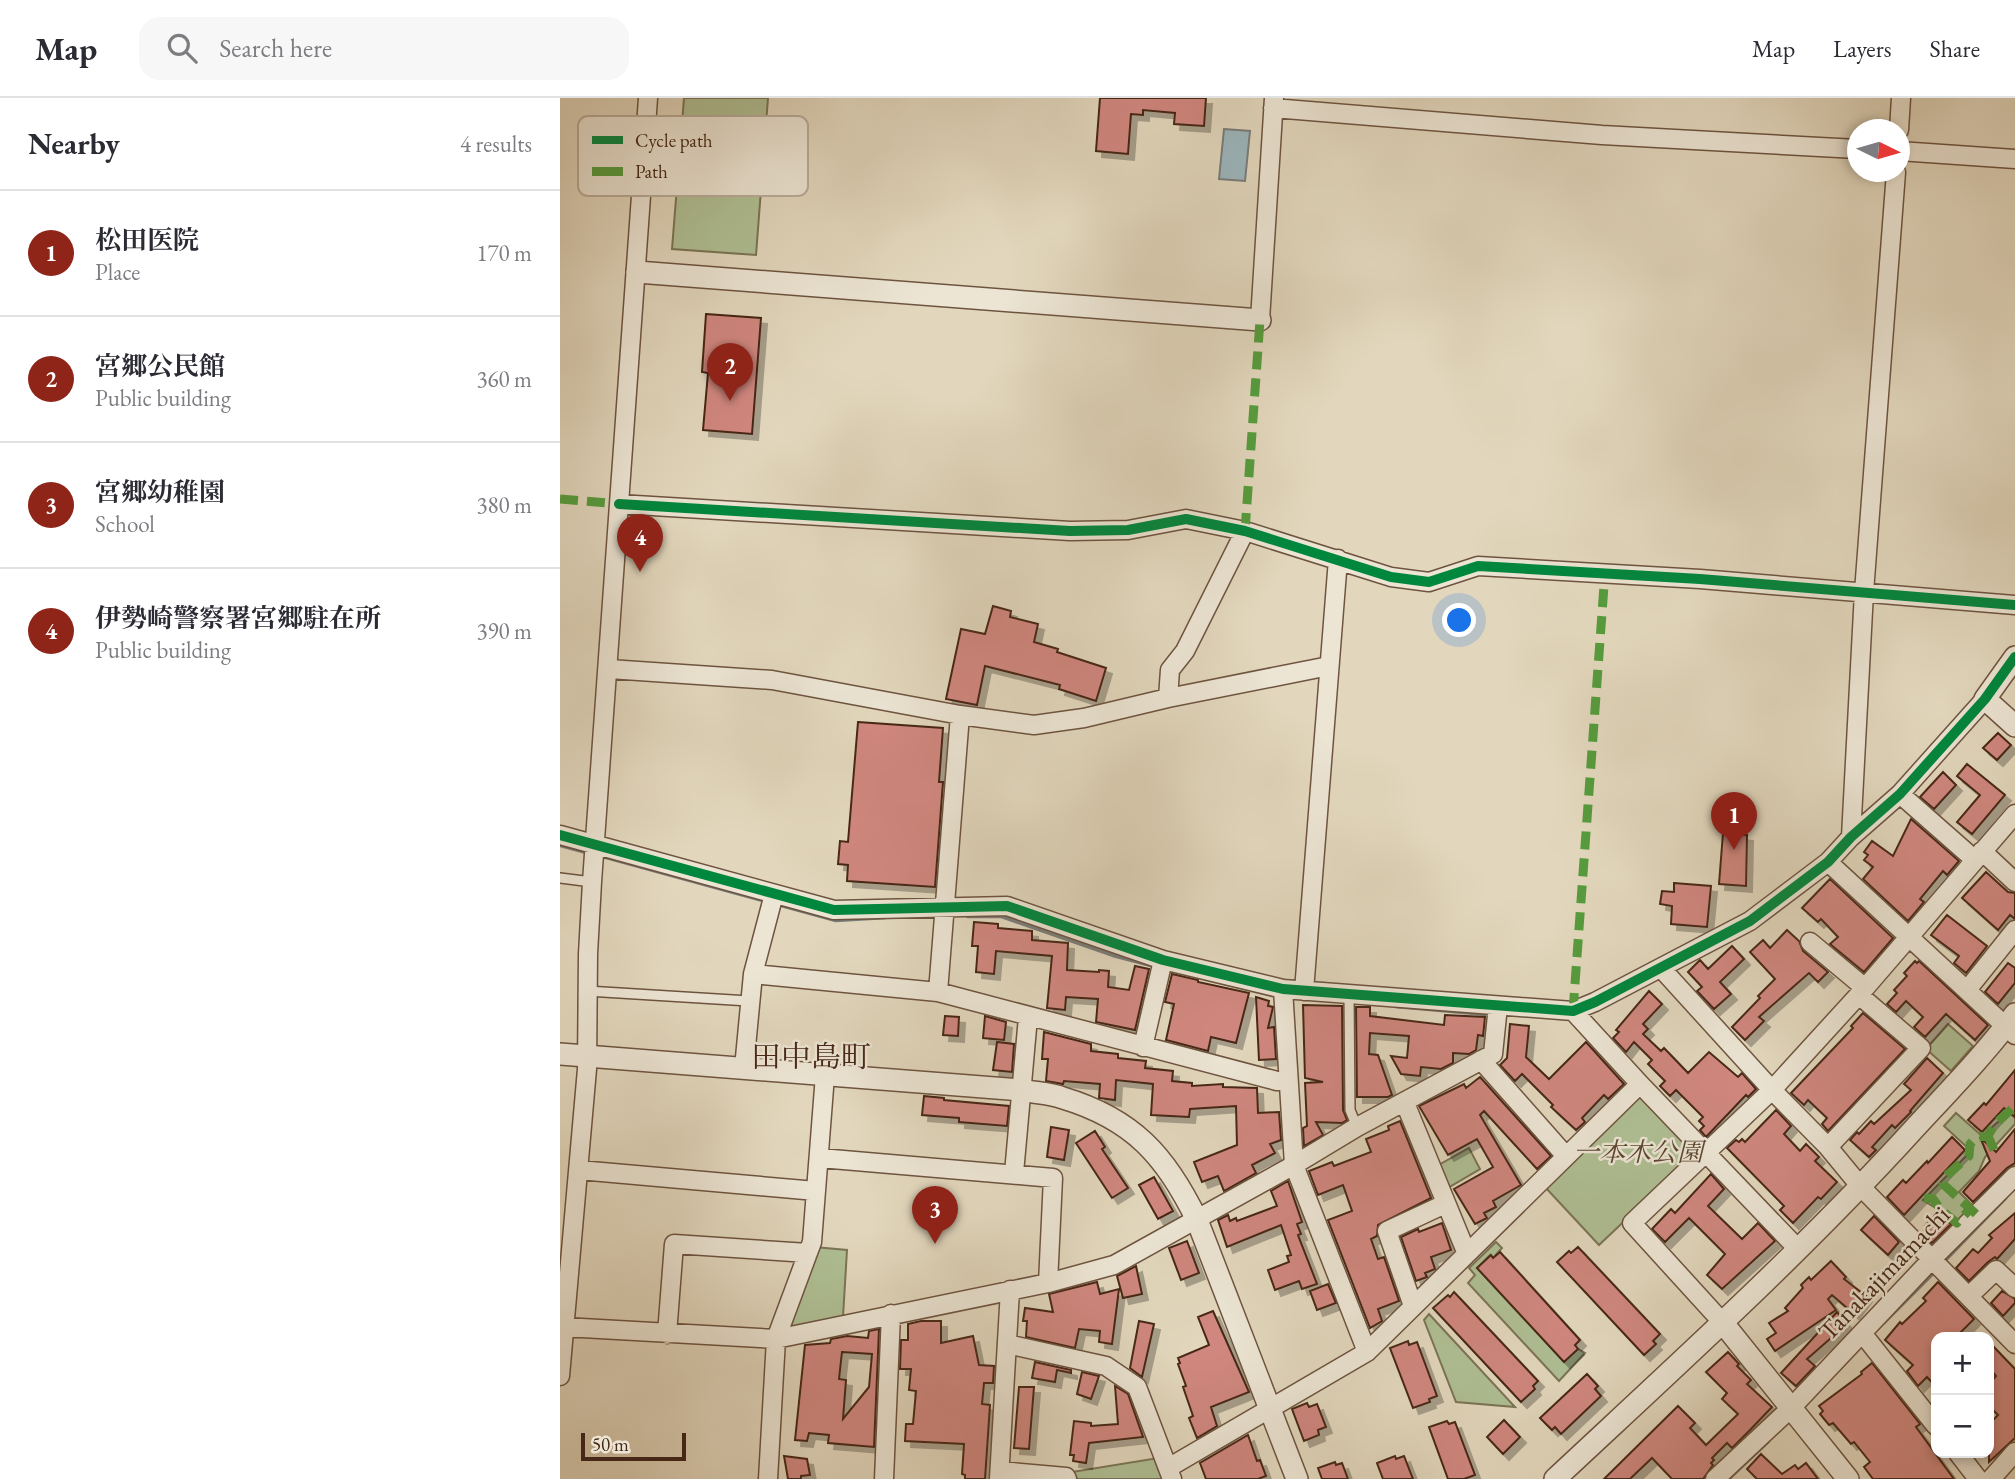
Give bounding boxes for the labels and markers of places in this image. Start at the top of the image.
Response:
pin: 2 [707,343,753,401]
pin: 4 [617,514,663,572]
pin: 1 [1711,792,1757,850]
pin: 3 [912,1186,958,1244]

